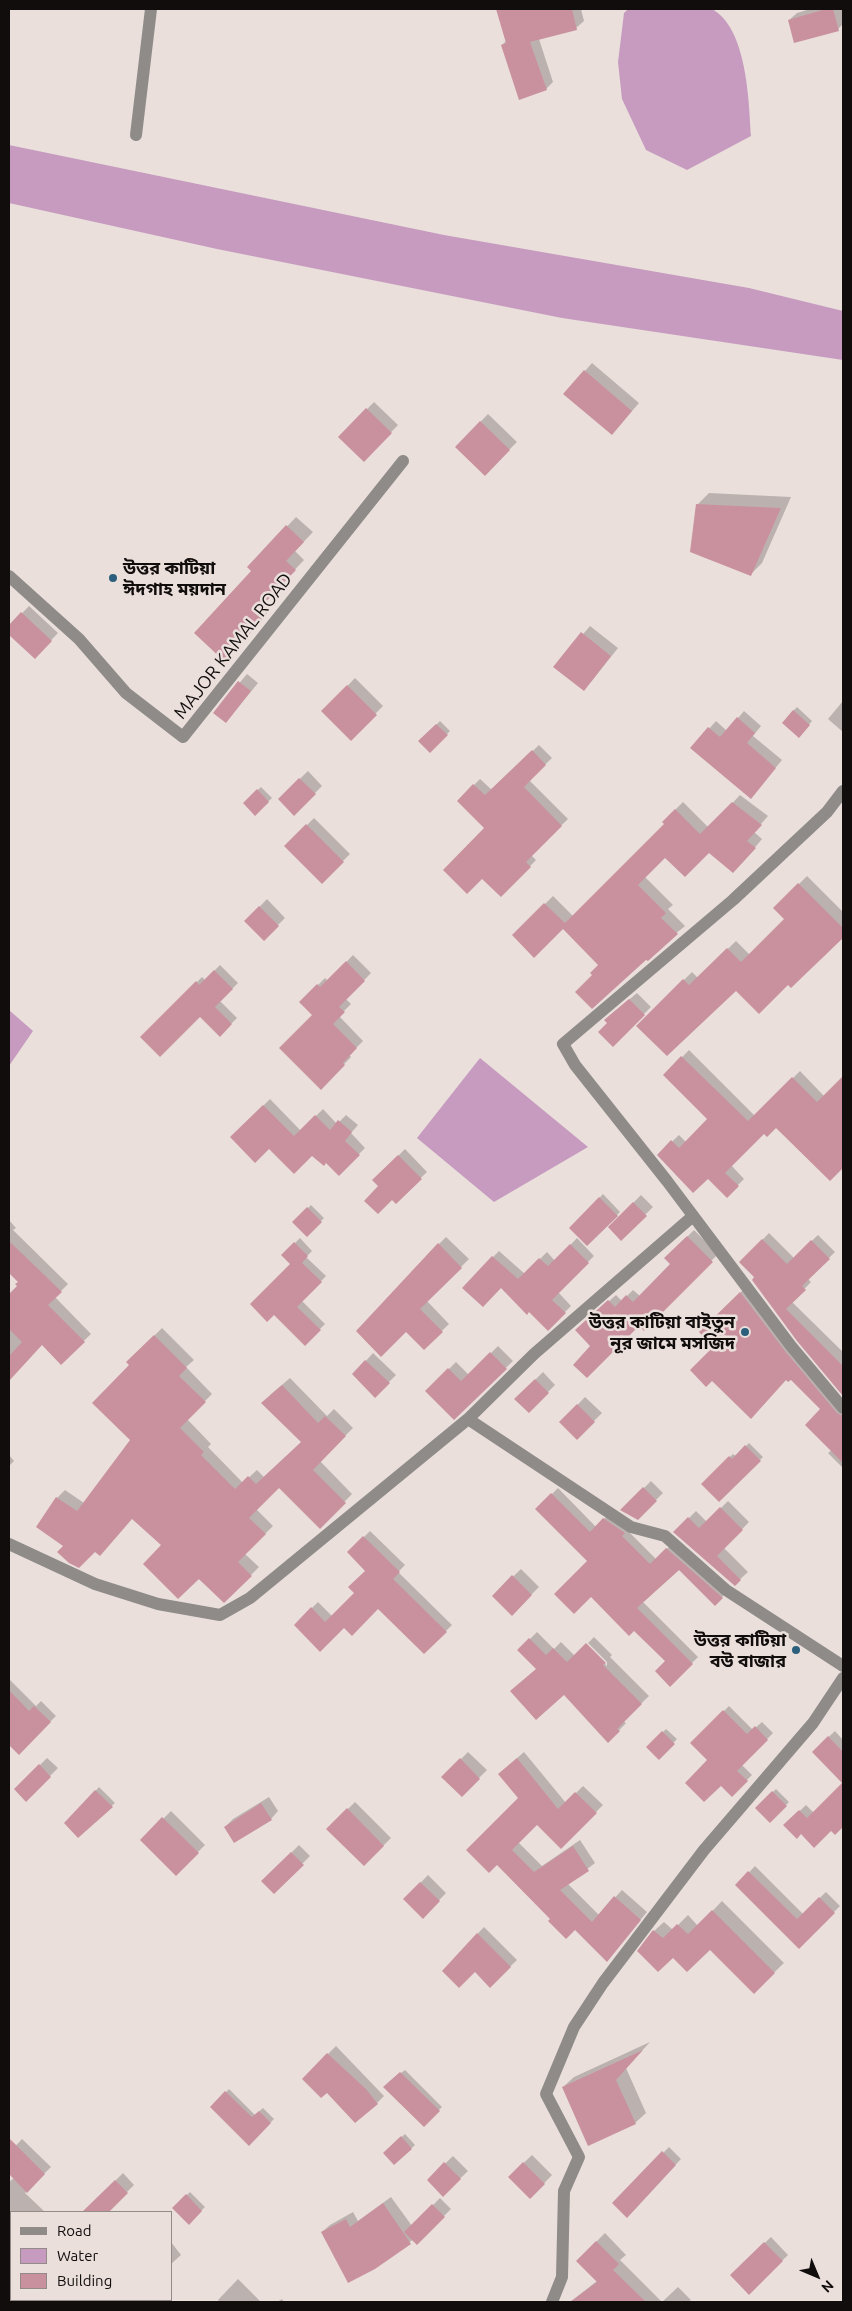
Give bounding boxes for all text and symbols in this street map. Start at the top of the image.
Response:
place label: উত্তর কাটিয়া ঈদগাহ ময়দান [123,557,226,600]
street label: MAJOR KAMAL ROAD [169,569,297,723]
marker: উত্তর কাটিয়া ঈদগাহ ময়দান [107,572,119,584]
place label: উত্তর কাটিয়া বাইতুন নূর জামে মসজিদ [589,1311,735,1354]
marker: উত্তর কাটিয়া বাইতুন নূর জামে মসজিদ [739,1326,751,1338]
place label: উত্তর কাটিয়া বউ বাজার [694,1629,786,1672]
marker: উত্তর কাটিয়া বউ বাজার [790,1644,802,1656]
legend [10,2211,172,2301]
text: Road [57,2222,92,2239]
text: Water [57,2247,98,2264]
north arrow [792,2251,842,2301]
text: Building [57,2272,112,2289]
text: N [818,2277,837,2296]

